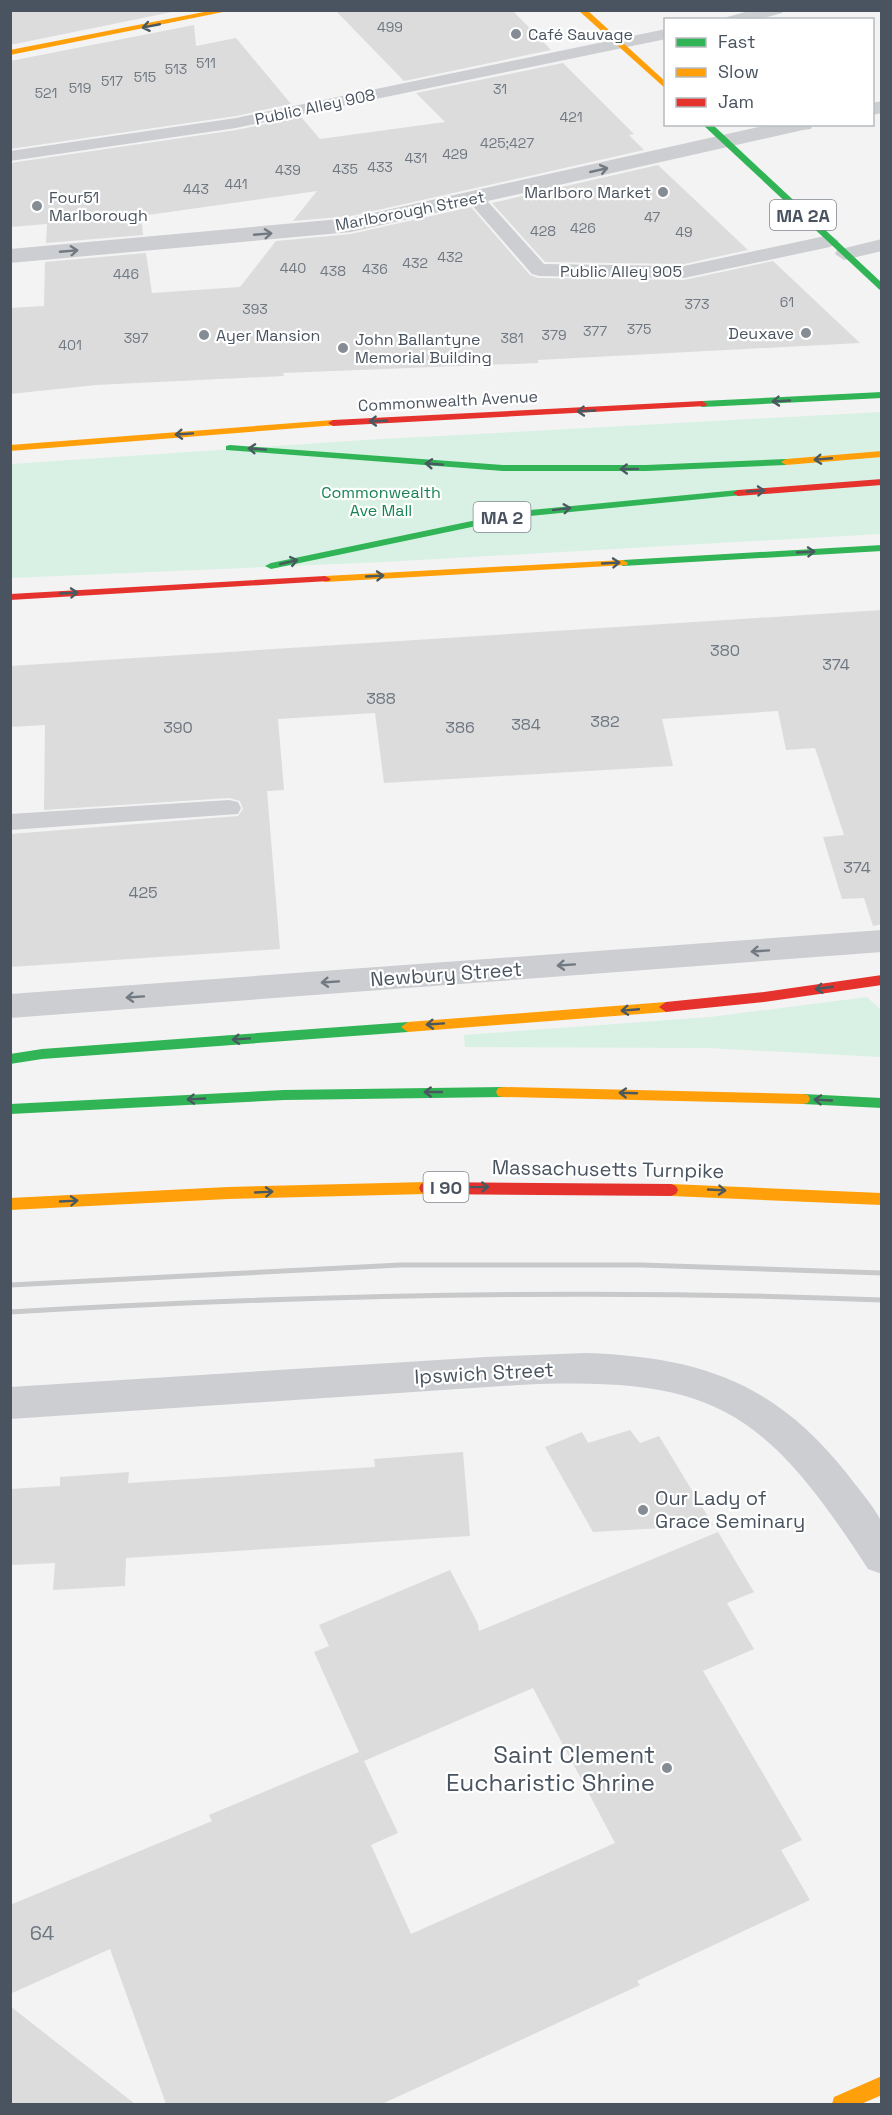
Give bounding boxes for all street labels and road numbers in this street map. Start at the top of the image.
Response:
street label: Public Alley 908 [253,84,377,130]
street label: Marlborough Street [334,186,486,236]
road number: MA 2A [770,200,836,230]
street label: Public Alley 905 [560,261,682,282]
street label: Commonwealth Avenue [358,386,538,416]
road number: MA 2 [474,502,530,532]
street label: Newbury Street [369,956,523,992]
street label: Massachusetts Turnpike [492,1154,724,1184]
road number: I 90 [424,1172,468,1202]
street label: Ipswich Street [414,1356,554,1390]

